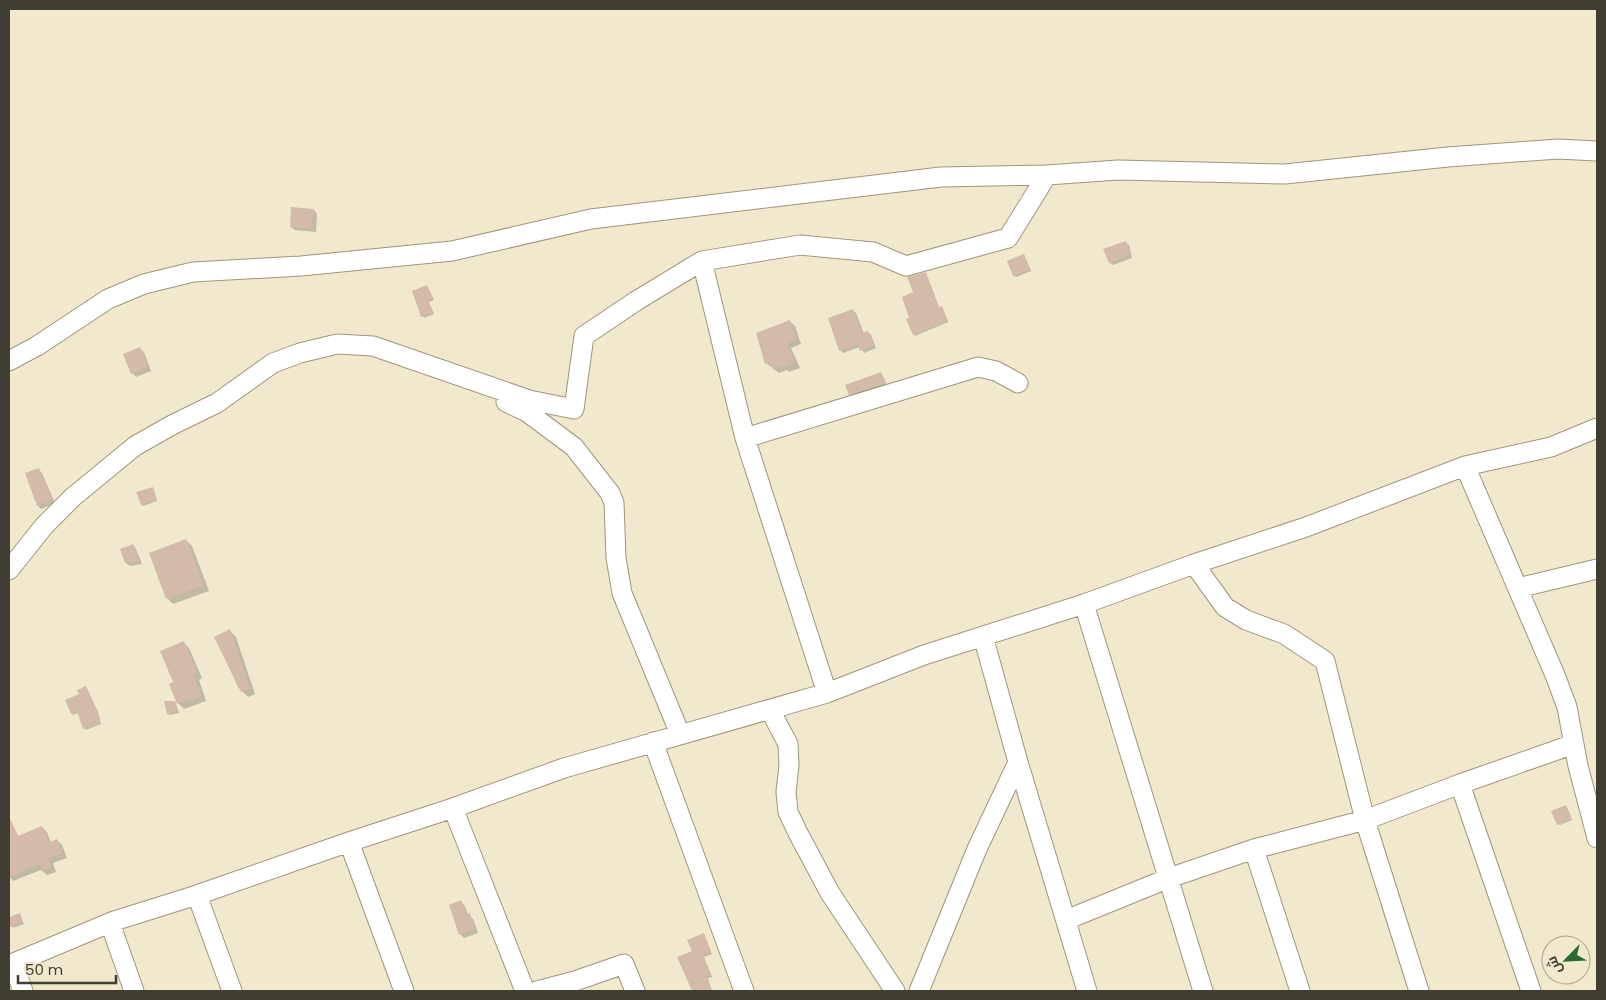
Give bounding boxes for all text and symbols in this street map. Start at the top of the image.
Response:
north arrow [1541,935,1591,985]
scale bar [18,952,115,984]
text: ش [1541,953,1567,978]
text: 50 m [25,959,63,980]

